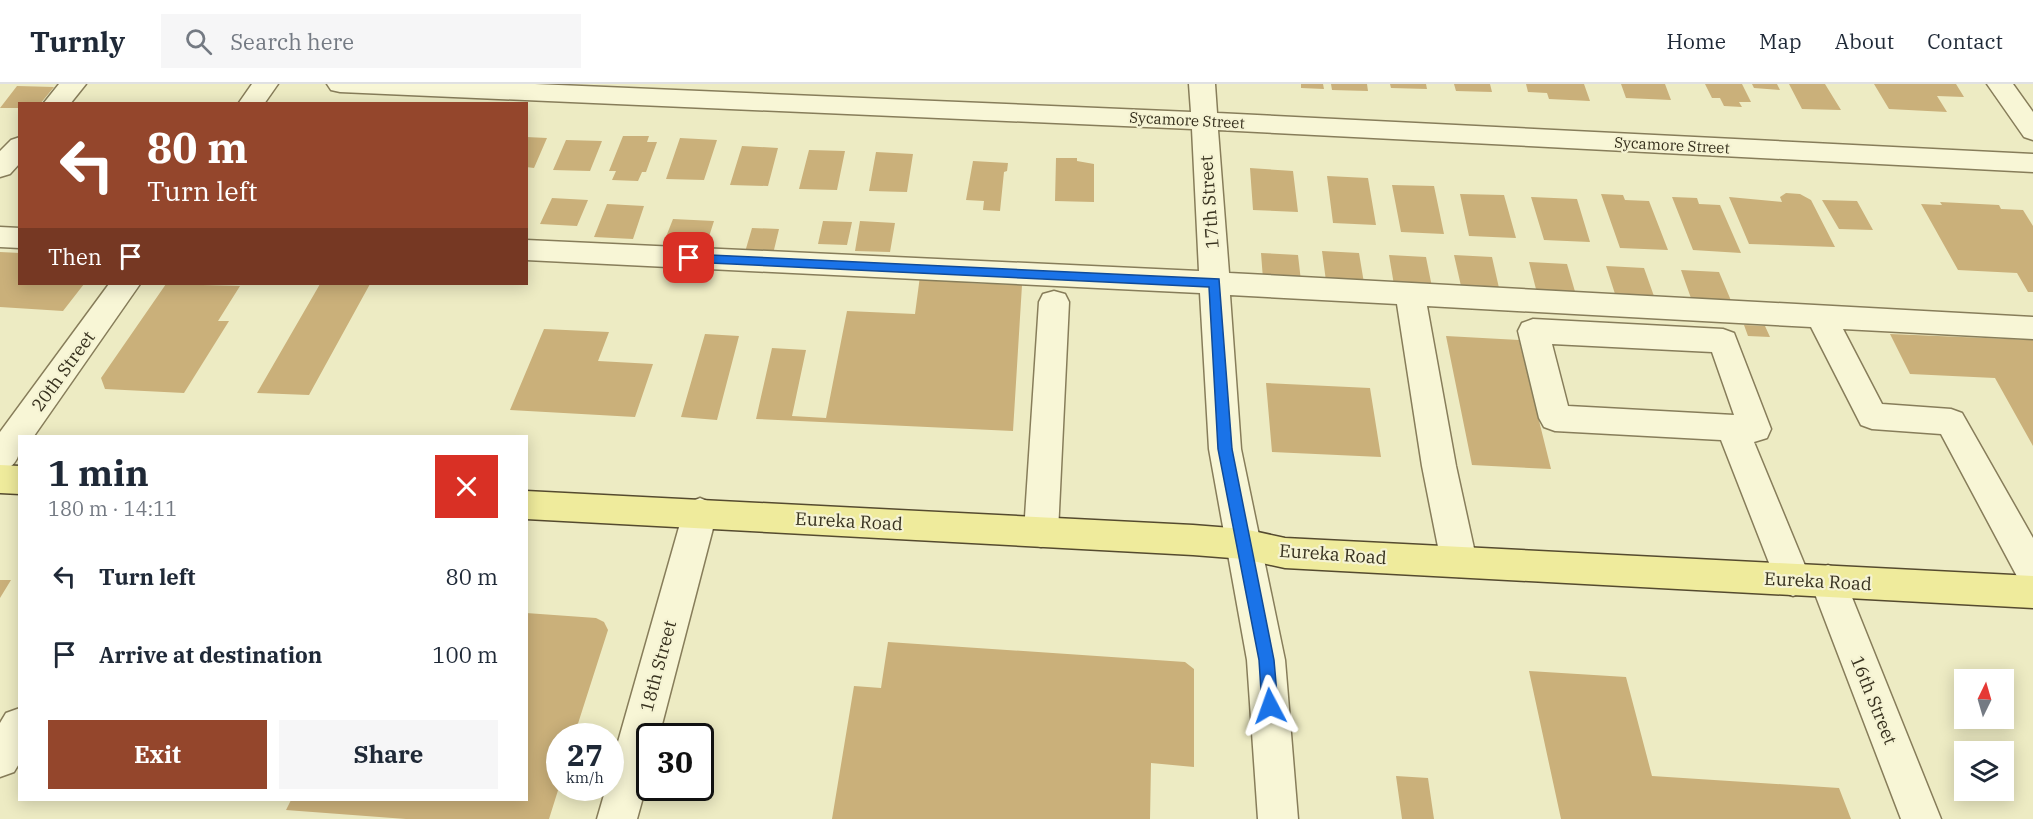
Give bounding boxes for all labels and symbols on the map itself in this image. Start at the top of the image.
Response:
street label: Sycamore Street [1129,107,1245,133]
street label: Sycamore Street [1614,132,1730,158]
street label: 17th Street [1194,154,1224,250]
pin [663,232,714,283]
street label: 20th Street [26,326,100,416]
street label: Eureka Road [795,507,903,535]
street label: Eureka Road [1278,539,1388,569]
street label: Eureka Road [1764,567,1872,595]
street label: 18th Street [635,618,681,714]
street label: 16th Street [1846,652,1902,748]
north arrow [1954,669,2014,729]
position arrow [1238,674,1302,738]
speed limit sign: 30 [636,723,714,801]

